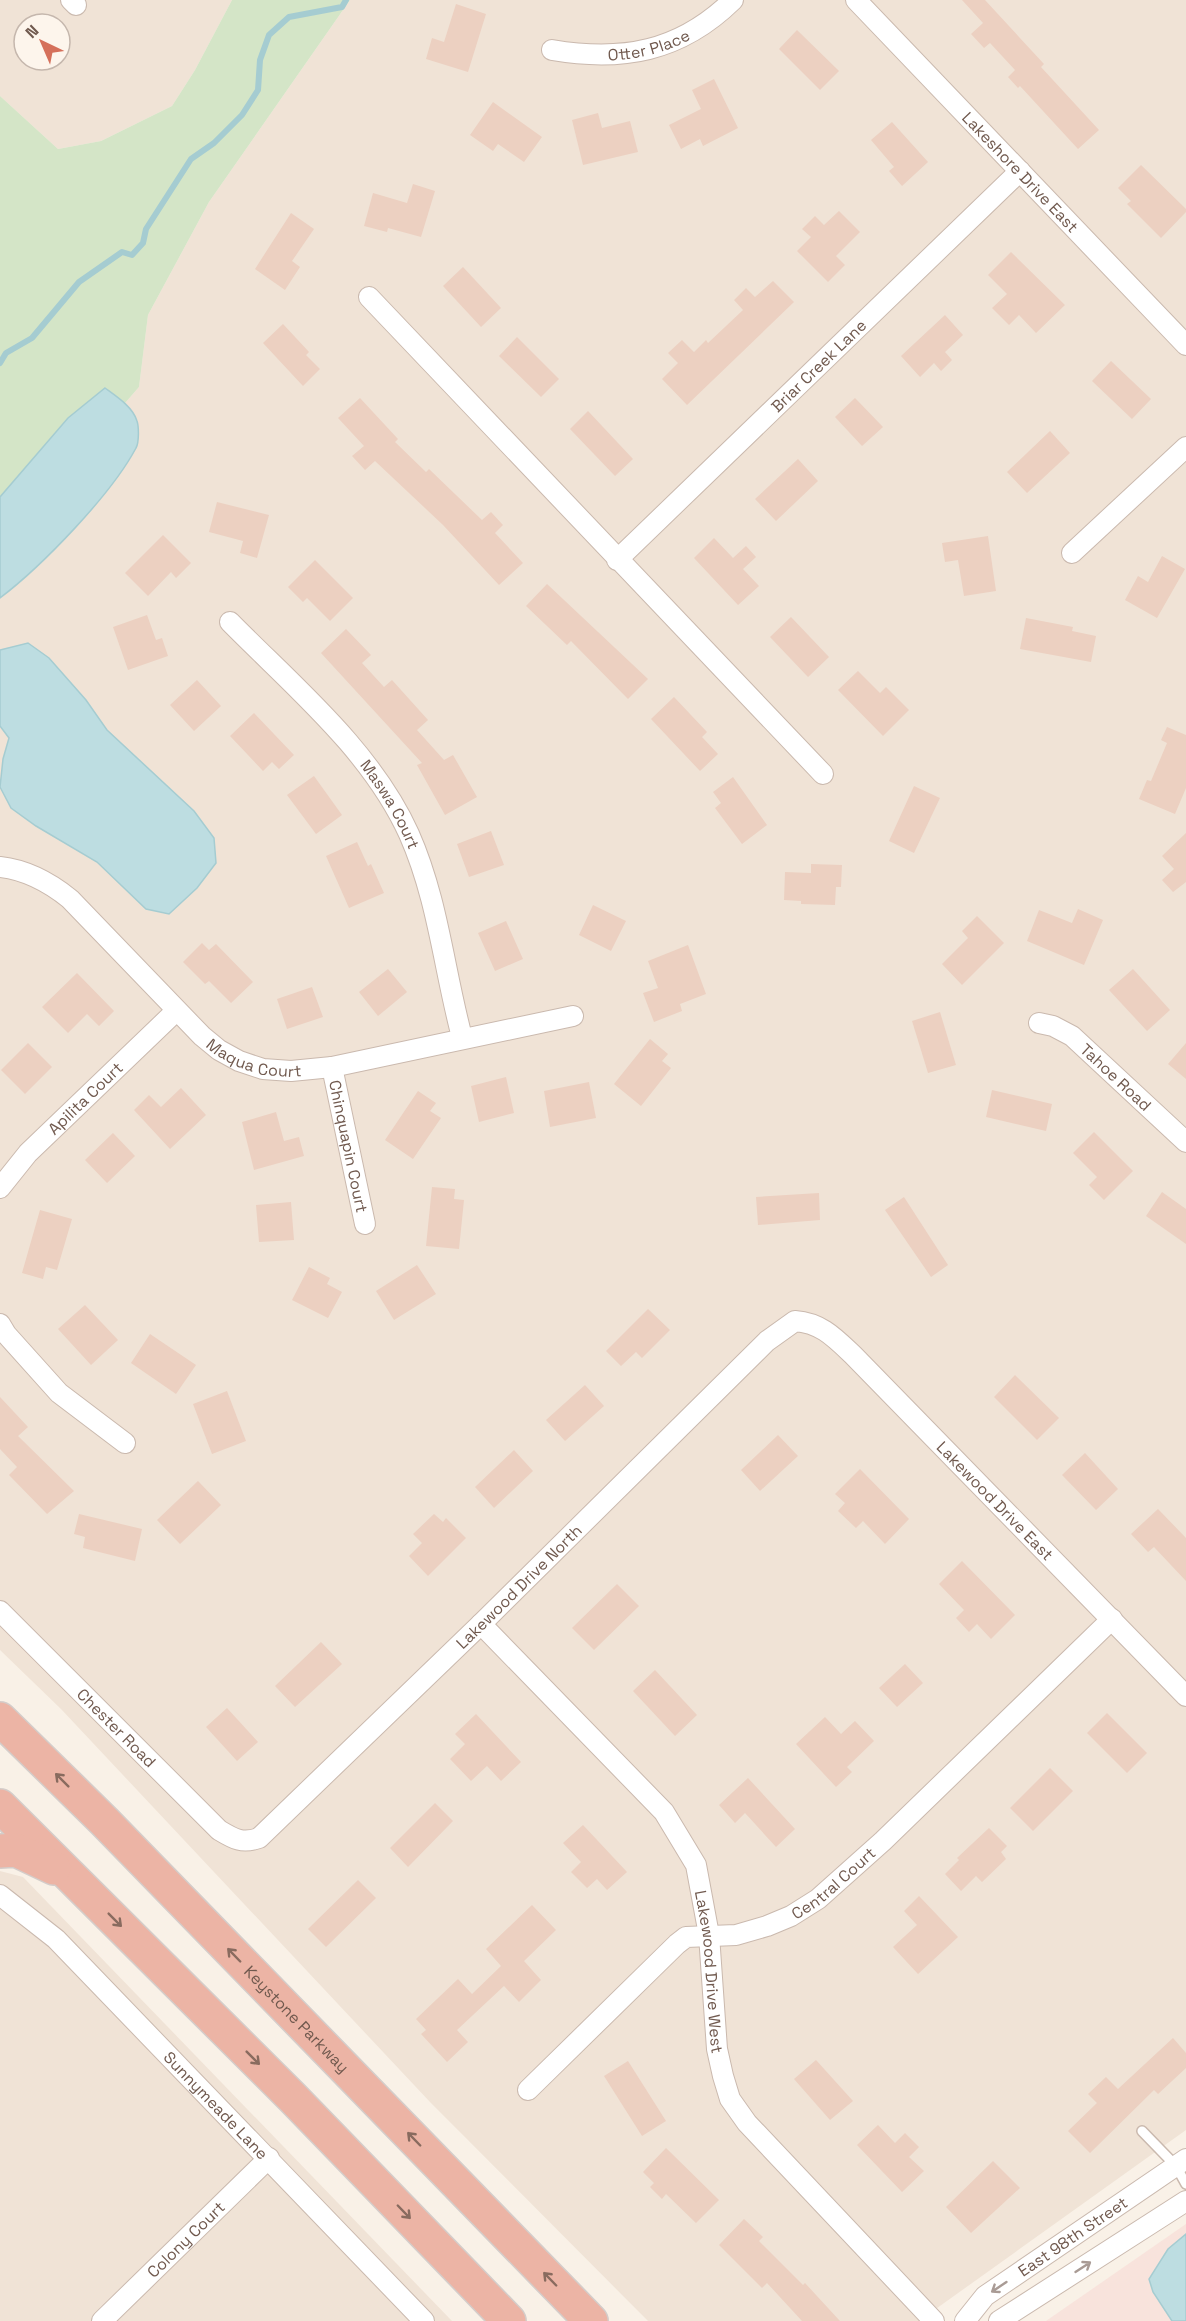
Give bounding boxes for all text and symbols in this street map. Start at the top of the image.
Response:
north arrow [12,12,72,72]
text: N [21,20,43,43]
street label: Otter Place [607,24,693,65]
street label: Lakeshore Drive East [958,107,1083,237]
street label: Briar Creek Lane [766,315,871,416]
street label: Maswa Court [356,755,425,852]
street label: Maqua Court [202,1034,302,1082]
street label: Tahoe Road [1076,1039,1156,1115]
street label: Apilita Court [43,1057,127,1139]
street label: Chinquapin Court [325,1078,373,1214]
street label: Lakewood Drive East [932,1437,1058,1565]
street label: Lakewood Drive North [451,1520,586,1653]
street label: Chester Road [73,1684,161,1772]
one-way arrow [54,1772,69,1787]
street label: Central Court [787,1842,880,1924]
street label: Lakewood Drive West [690,1889,728,2055]
one-way arrow [108,1912,123,1927]
one-way arrow [227,1947,241,1962]
street label: Keystone Parkway [240,1961,354,2077]
street label: Sunnymeade Lane [159,2047,273,2164]
one-way arrow [246,2050,260,2065]
one-way arrow [407,2132,421,2147]
street label: East 98th Street [1014,2192,1131,2281]
street label: Colony Court [142,2196,229,2282]
one-way arrow [397,2204,412,2219]
one-way arrow [1075,2261,1092,2274]
one-way arrow [543,2272,557,2287]
one-way arrow [991,2281,1008,2293]

